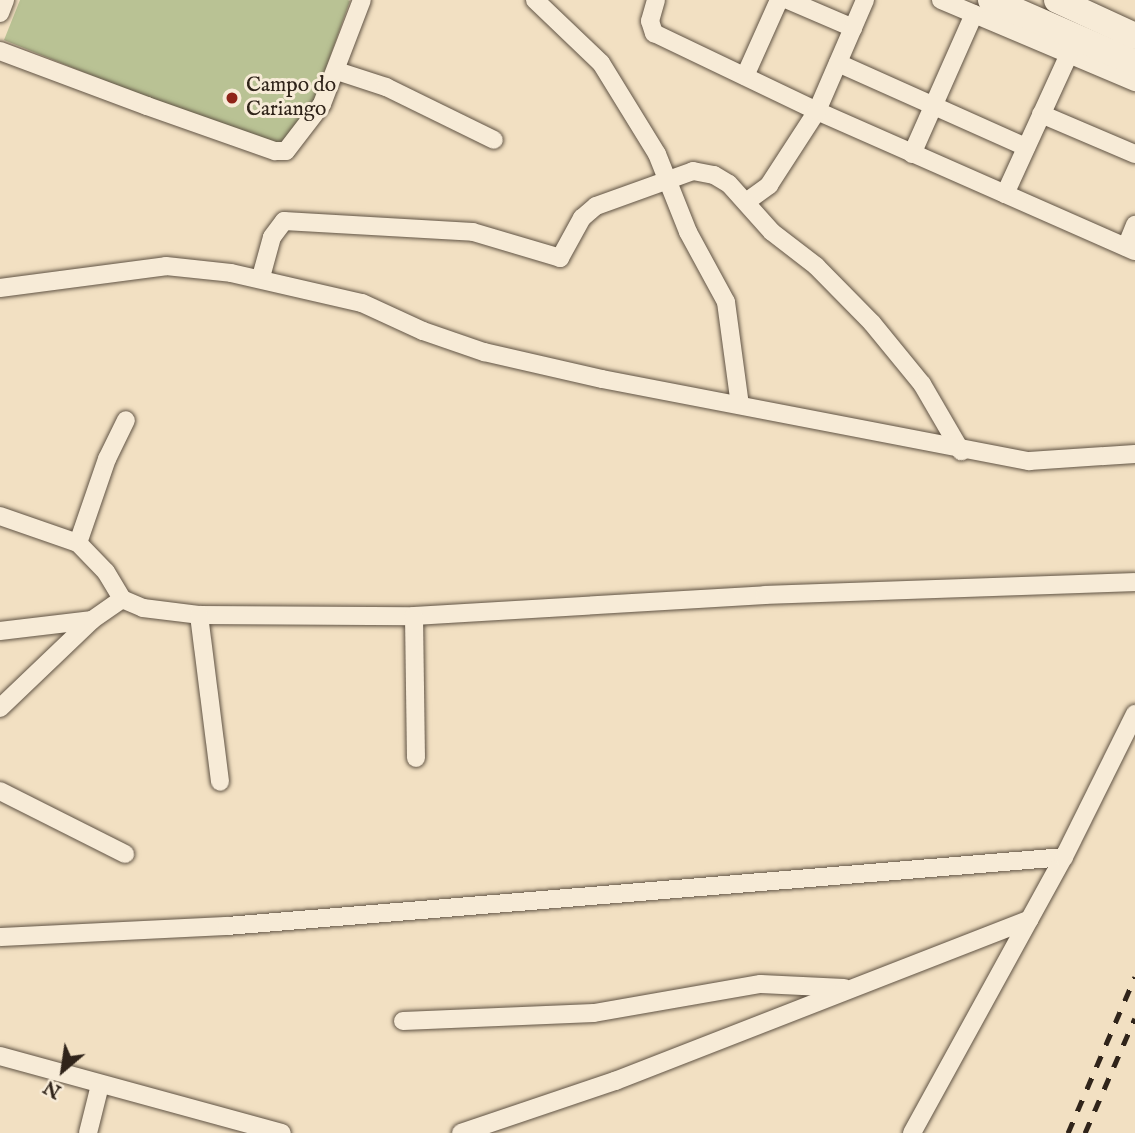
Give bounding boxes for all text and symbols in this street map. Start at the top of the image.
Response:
place label: Campo do Cariango [246,73,336,123]
marker: Campo do Cariango [224,90,240,106]
north arrow [28,1035,98,1105]
text: N [40,1074,66,1103]

